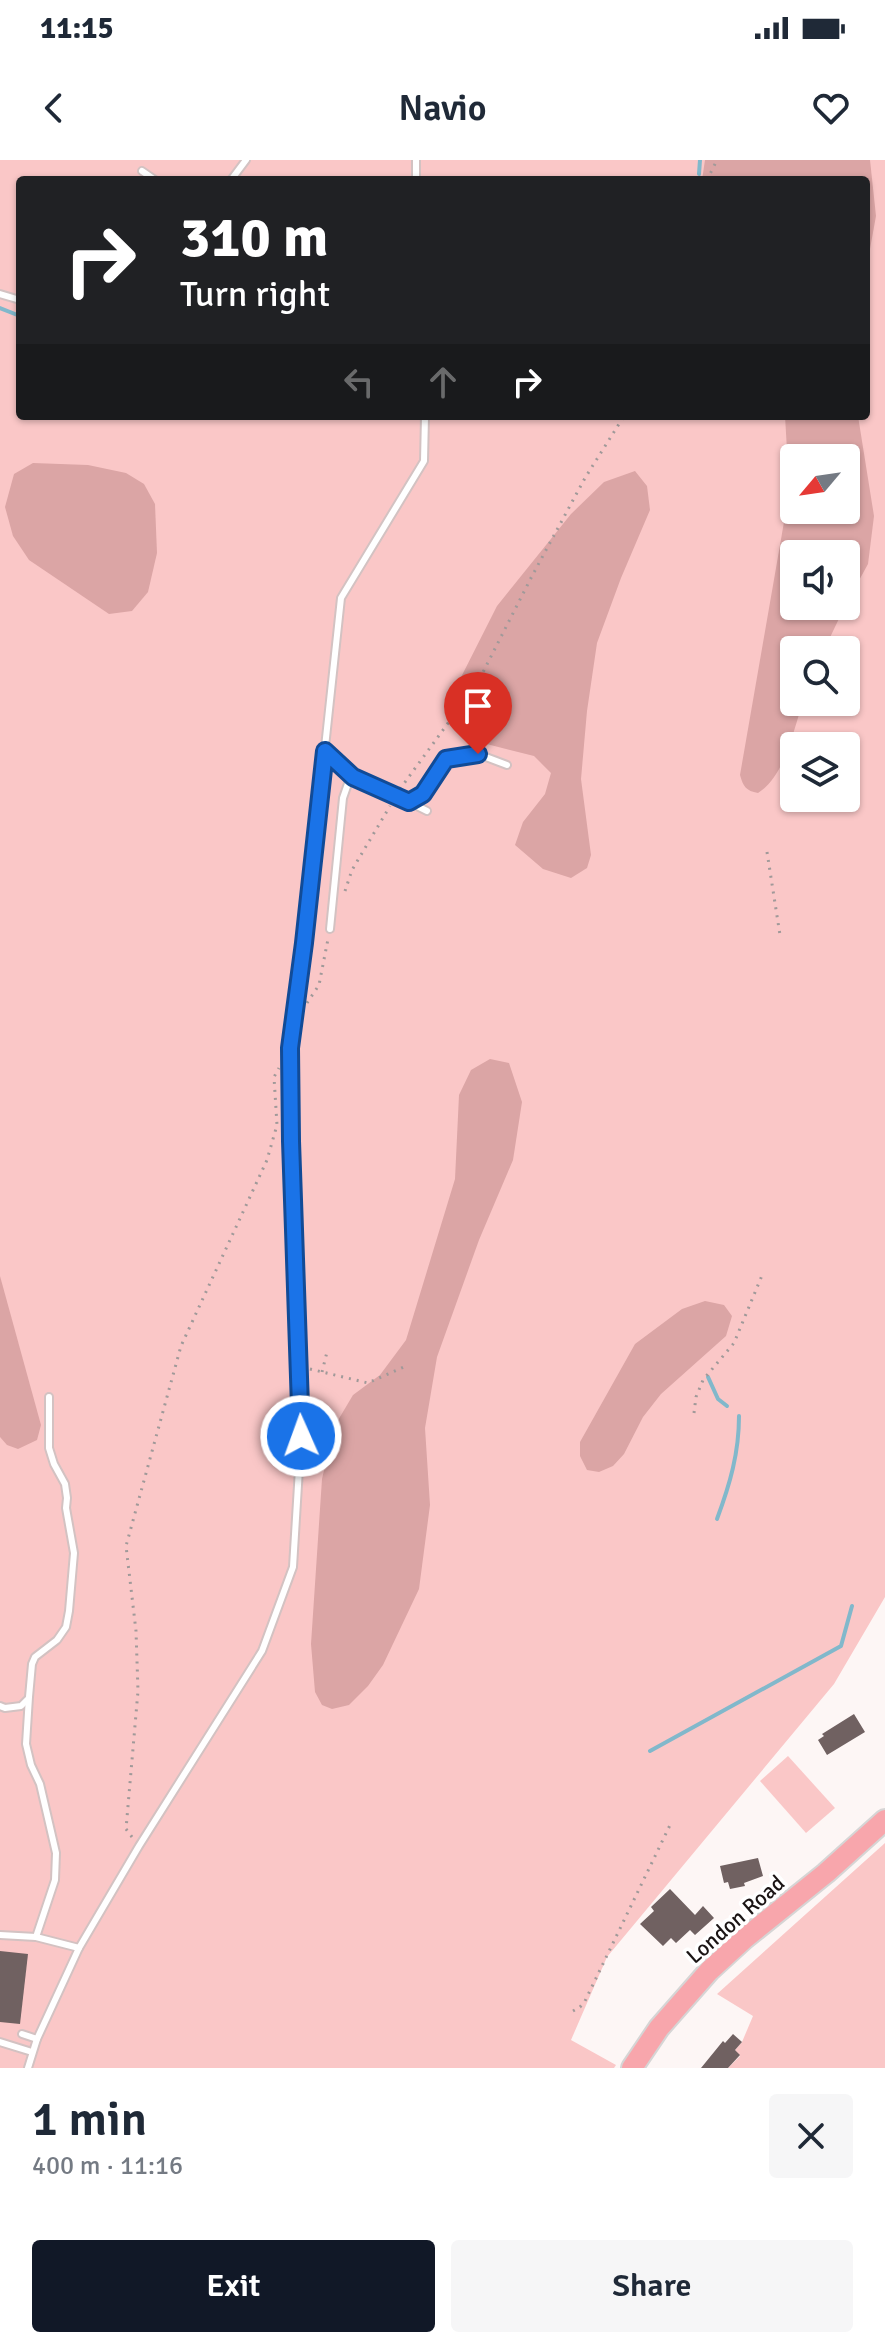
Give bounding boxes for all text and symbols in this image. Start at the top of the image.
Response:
text: 11:15 [40,10,114,47]
icon: back [32,86,76,130]
text: Navio [399,86,486,131]
icon: heart [809,86,853,130]
text: 310 m [180,203,328,272]
icon: right [48,208,152,312]
text: Turn right [180,272,330,317]
icon: left [337,360,381,404]
icon: ahead [421,360,465,404]
icon: right [505,360,549,404]
north arrow [780,444,860,524]
map controls [780,444,860,812]
button: sound [780,540,860,620]
button: search [780,636,860,716]
pin [444,672,512,754]
icon: arrive [456,684,500,728]
button: layers [780,732,860,812]
position arrow [259,1394,343,1478]
street label: London Road [681,1869,790,1969]
text: 1 min [32,2090,147,2149]
button: close [769,2094,853,2178]
text: 400 m · 11:16 [32,2150,183,2182]
button: Exit [32,2240,435,2332]
button: Share [451,2240,853,2332]

